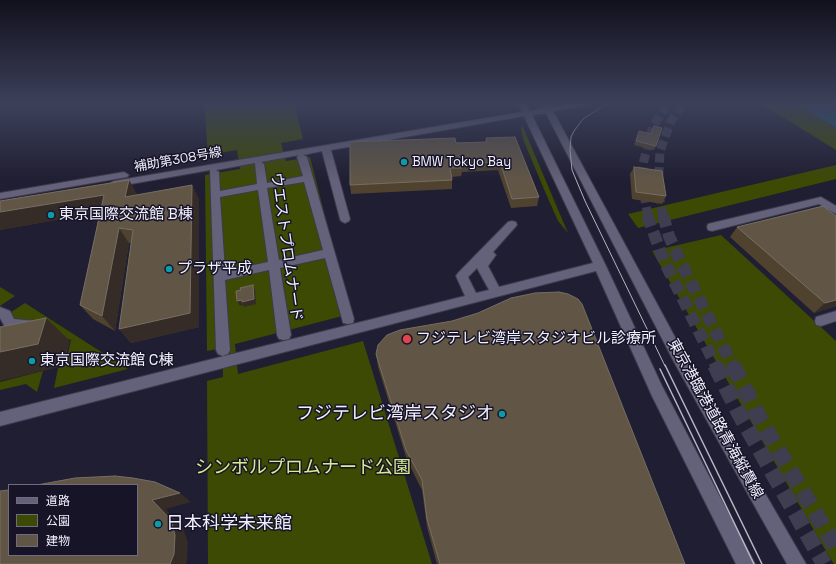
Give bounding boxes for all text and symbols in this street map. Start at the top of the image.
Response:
street label: 補助第308号線 [133,145,223,175]
place label: BMW Tokyo Bay [412,154,511,170]
marker: BMW Tokyo Bay [399,157,409,167]
street label: ウエストプロムナード [267,171,305,323]
place label: 東京国際交流館 B棟 [59,206,193,224]
marker: 東京国際交流館 B棟 [46,210,56,220]
place label: プラザ平成 [177,260,252,278]
marker: プラザ平成 [164,264,174,274]
place label: フジテレビ湾岸スタジオビル診療所 [416,330,656,348]
marker: フジテレビ湾岸スタジオビル診療所 [401,333,413,345]
street label: 東京港臨港道路青海縦貫線 [663,336,767,502]
place label: 東京国際交流館 C棟 [40,352,173,370]
marker: 東京国際交流館 C棟 [27,356,37,366]
place label: フジテレビ湾岸スタジオ [296,403,494,425]
marker: フジテレビ湾岸スタジオ [497,409,507,419]
park label: シンボルプロムナード公園 [195,457,411,479]
legend [8,484,138,556]
text: 道路 [46,493,70,509]
text: 公園 [46,513,70,529]
place label: 日本科学未来館 [166,513,292,535]
marker: 日本科学未来館 [153,519,163,529]
text: 建物 [46,533,70,549]

